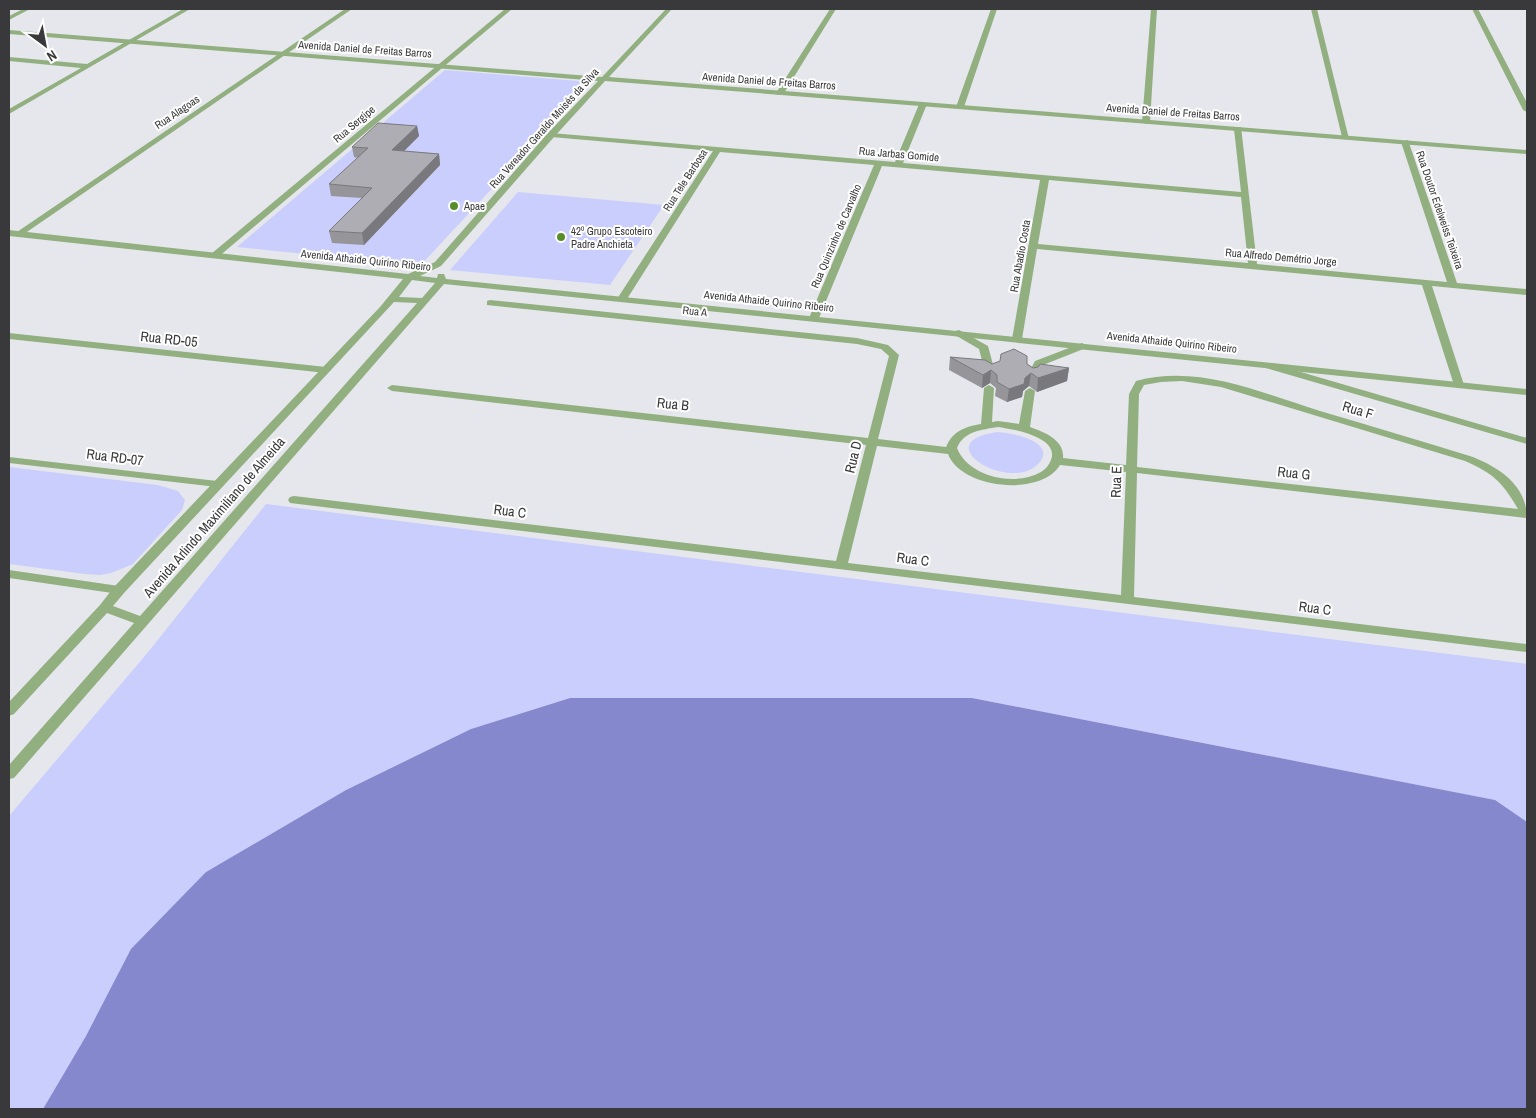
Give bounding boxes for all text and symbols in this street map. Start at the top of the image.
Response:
north arrow [20,20,70,70]
street label: Avenida Daniel de Freitas Barros [297,37,433,61]
text: N [44,46,60,66]
street label: Rua Vereador Geraldo Moisés da Silva [486,65,602,191]
street label: Avenida Daniel de Freitas Barros [701,69,837,93]
street label: Rua Alagoas [152,92,203,132]
street label: Avenida Daniel de Freitas Barros [1105,100,1241,124]
street label: Rua Sergipe [330,102,378,146]
street label: Rua Jarbas Gomide [858,144,940,164]
street label: Rua Tele Barbosa [660,146,710,214]
street label: Rua Doutor Edelweiss Teixeira [1413,149,1467,271]
street label: Rua Quinzinho de Carvalho [808,182,864,290]
place label: Apae [463,199,485,213]
marker: Apae [448,200,460,212]
street label: Rua Abadio Costa [1007,219,1033,293]
place label: 42º Grupo Escoteiro Padre Anchieta [571,224,653,251]
marker: 42º Grupo Escoteiro Padre Anchieta [555,231,567,243]
street label: Rua Alfredo Demétrio Jorge [1225,245,1337,269]
street label: Avenida Athaide Quirino Ribeiro [299,246,432,274]
street label: Avenida Athaide Quirino Ribeiro [702,287,835,315]
street label: Rua A [682,303,709,319]
street label: Rua RD-05 [140,327,198,351]
street label: Avenida Athaide Quirino Ribeiro [1105,328,1238,356]
street label: Rua B [656,393,690,415]
street label: Rua F [1340,397,1376,423]
street label: Avenida Arlindo Maximiliano de Almeida [139,432,289,602]
street label: Rua D [840,439,866,475]
street label: Rua RD-07 [85,445,145,469]
street label: Rua G [1277,462,1312,484]
street label: Rua E [1106,466,1126,498]
street label: Rua C [493,500,527,522]
street label: Rua C [896,548,930,570]
street label: Rua C [1298,597,1332,619]

